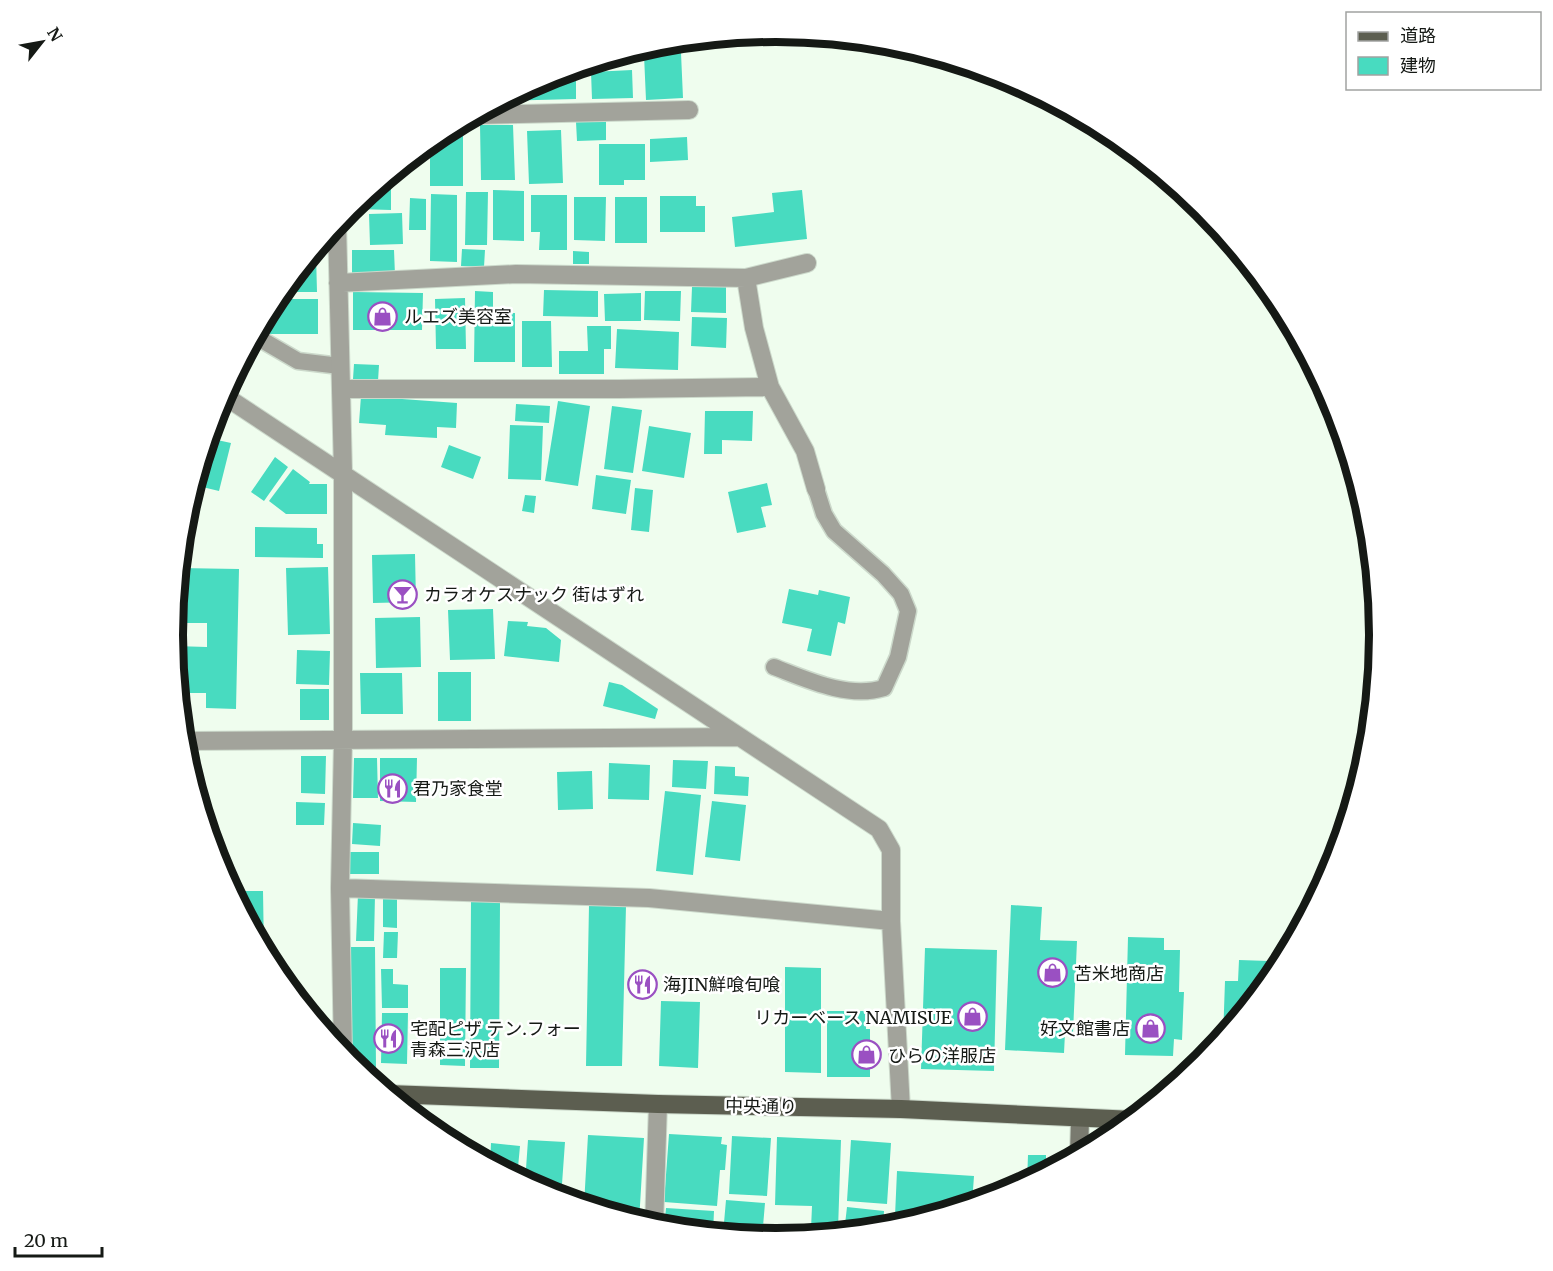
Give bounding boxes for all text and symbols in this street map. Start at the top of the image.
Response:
north arrow [12,12,72,72]
legend [1346,12,1541,90]
text: N [43,24,67,45]
text: 道路 [1400,24,1436,47]
text: 建物 [1400,54,1436,77]
shop icon: ルエズ美容室 [367,300,399,332]
place label: ルエズ美容室 [404,305,512,328]
bar icon: カラオケスナック 街はずれ [387,578,419,610]
place label: カラオケスナック 街はずれ [424,583,644,606]
restaurant icon: 君乃家食堂 [376,772,408,804]
place label: 君乃家食堂 [413,777,503,800]
shop icon: 苫米地商店 [1037,957,1069,989]
place label: 苫米地商店 [1074,962,1164,985]
restaurant icon: 海JIN鮮喰旬喰 [626,968,658,1000]
place label: 海JIN鮮喰旬喰 [663,973,780,996]
shop icon: リカーベース NAMISUE [957,1001,989,1033]
place label: リカーベース NAMISUE [754,1006,953,1029]
shop icon: 好文館書店 [1135,1012,1167,1044]
place label: 宅配ピザ テン.フォー 青森三沢店 [410,1017,581,1061]
place label: 好文館書店 [1040,1017,1130,1040]
restaurant icon: 宅配ピザ テン.フォー 青森三沢店 [373,1022,405,1054]
shop icon: ひらの洋服店 [851,1039,883,1071]
place label: ひらの洋服店 [888,1044,996,1067]
street label: 中央通り [725,1094,797,1118]
scale bar [15,1220,102,1258]
text: 20 m [24,1229,68,1252]

